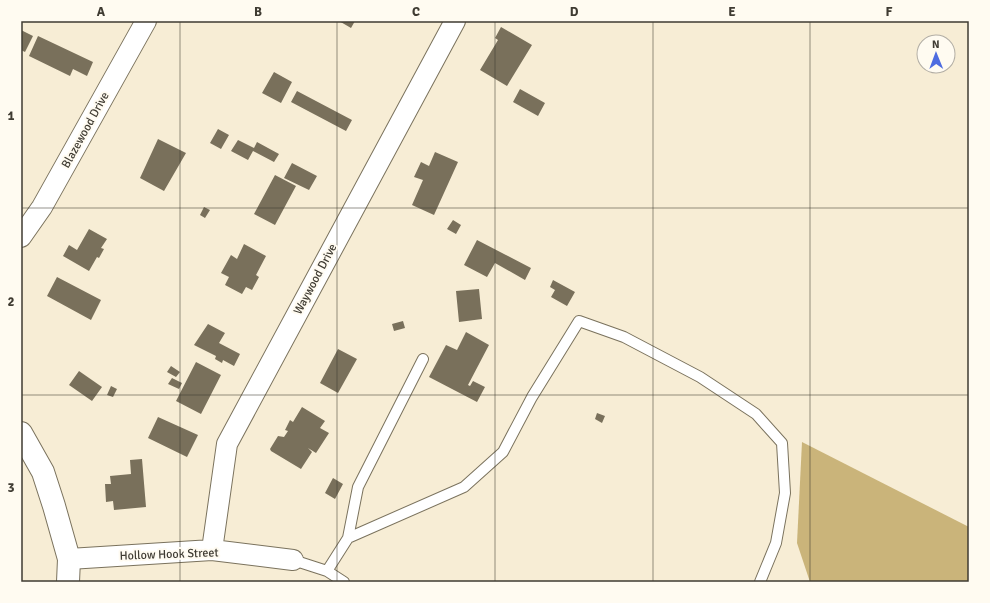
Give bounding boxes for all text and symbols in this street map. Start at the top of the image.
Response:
text: A [97,4,106,20]
text: B [254,4,262,20]
text: C [412,4,420,20]
text: D [570,4,579,20]
text: E [728,4,736,20]
text: F [886,4,893,20]
north arrow [916,34,956,74]
text: N [932,38,940,51]
street label: Blazewood Drive [58,90,113,171]
text: 1 [7,108,15,124]
street label: Waywood Drive [290,241,340,317]
text: 2 [7,294,15,310]
text: 3 [7,480,15,496]
street label: Hollow Hook Street [119,545,219,564]

